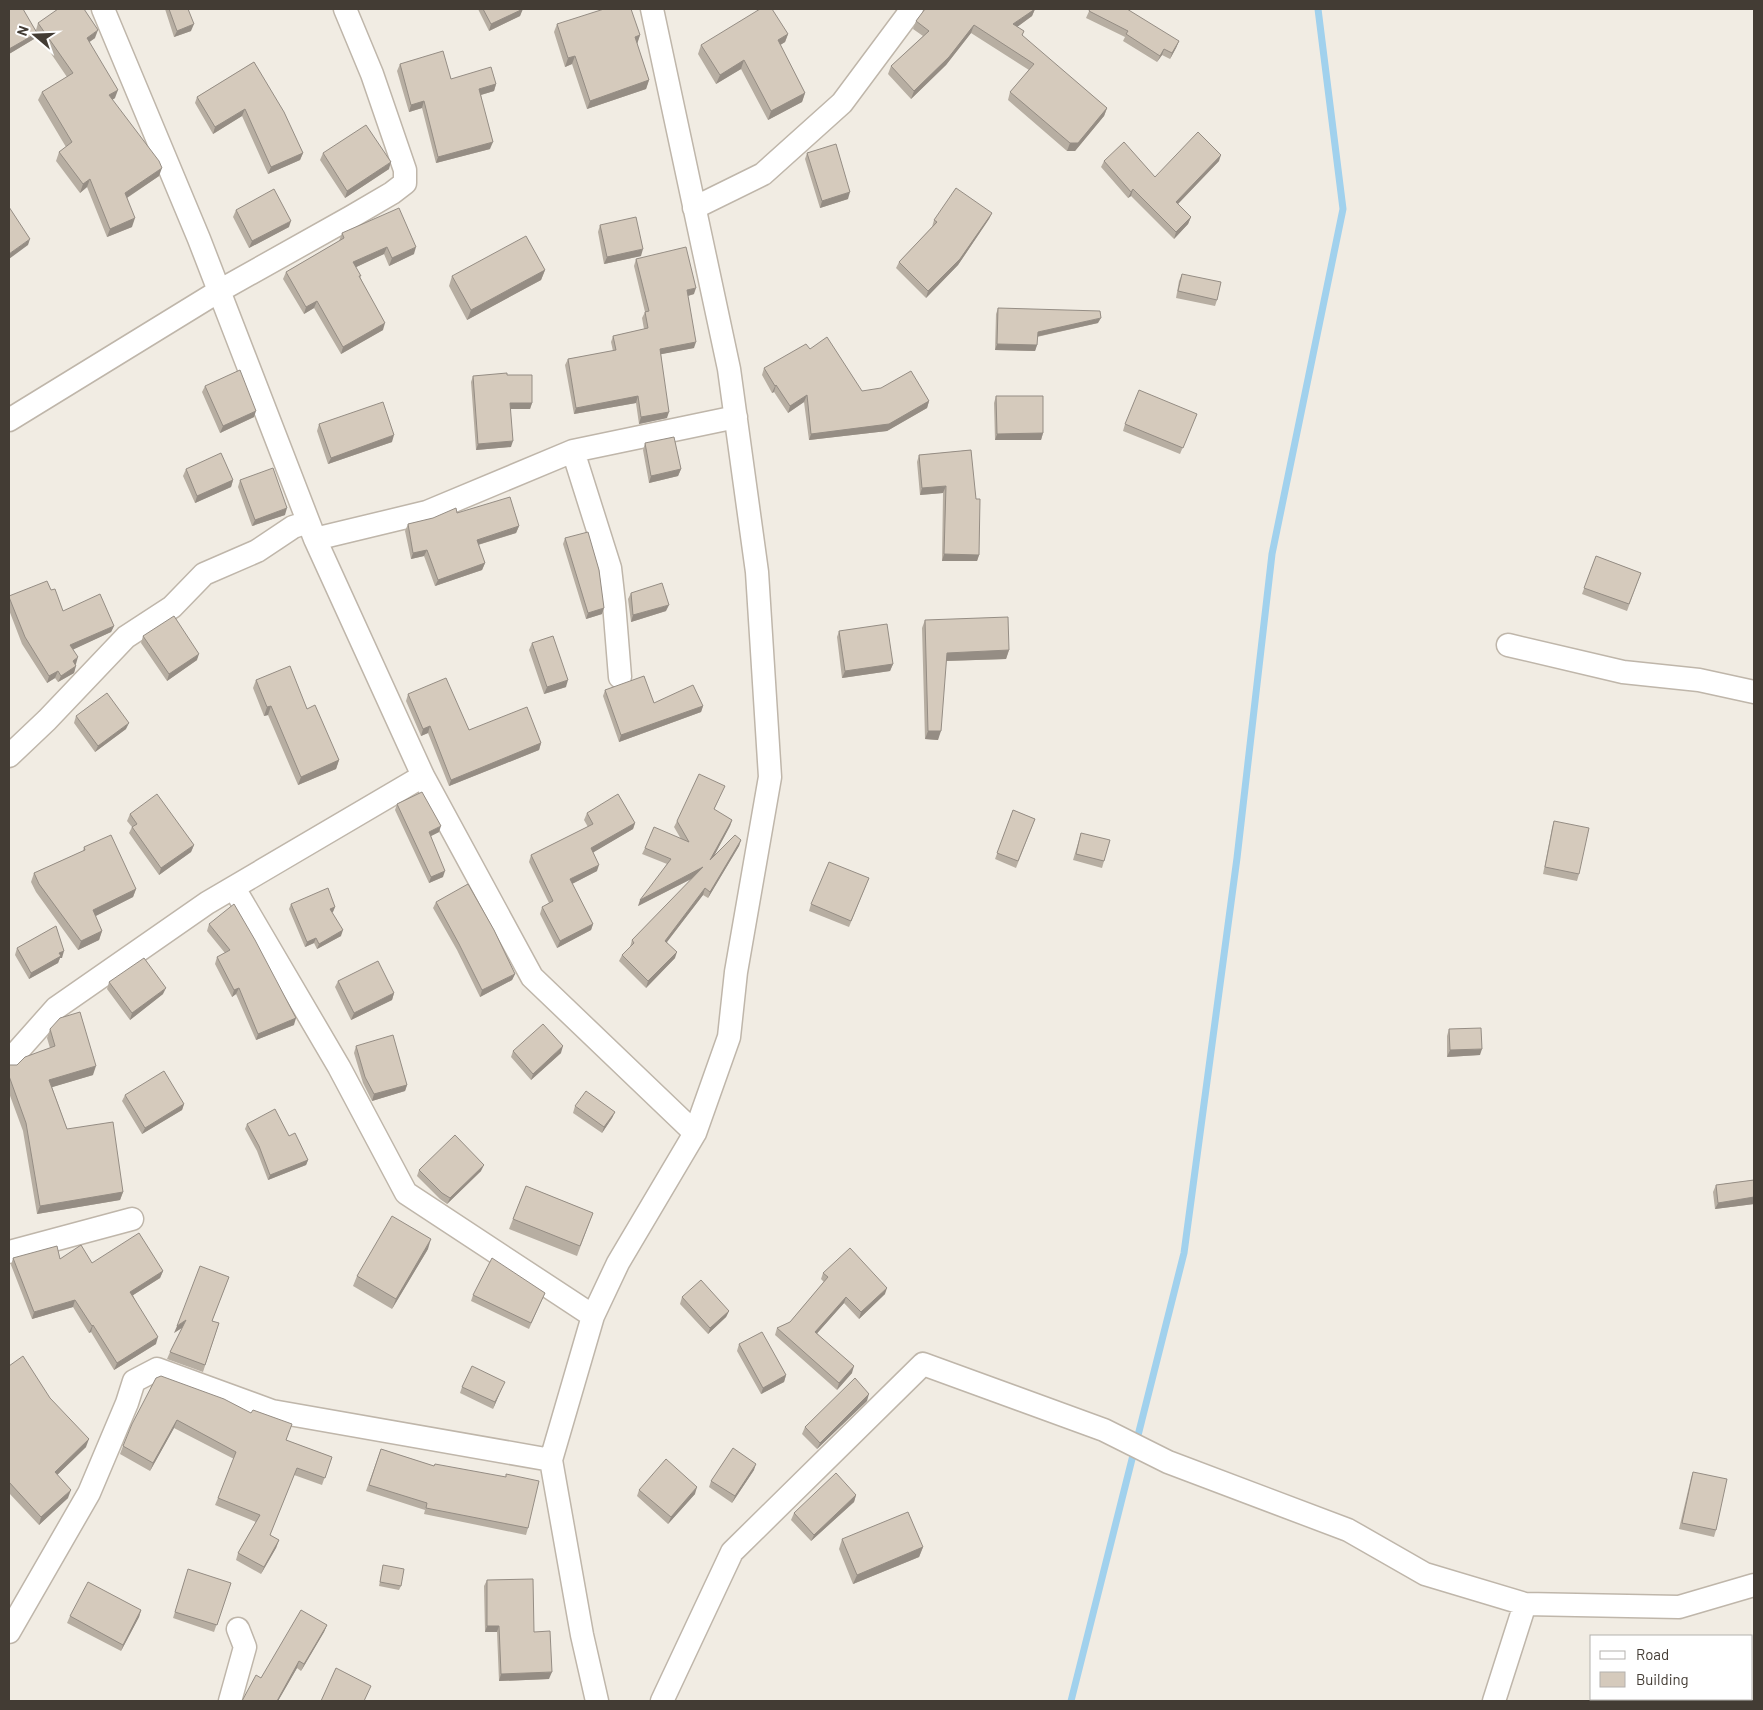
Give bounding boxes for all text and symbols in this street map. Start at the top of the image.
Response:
north arrow [10,10,60,60]
text: N [13,23,32,38]
legend [1590,1635,1753,1700]
text: Road [1636,1645,1669,1663]
text: Building [1636,1670,1689,1688]

